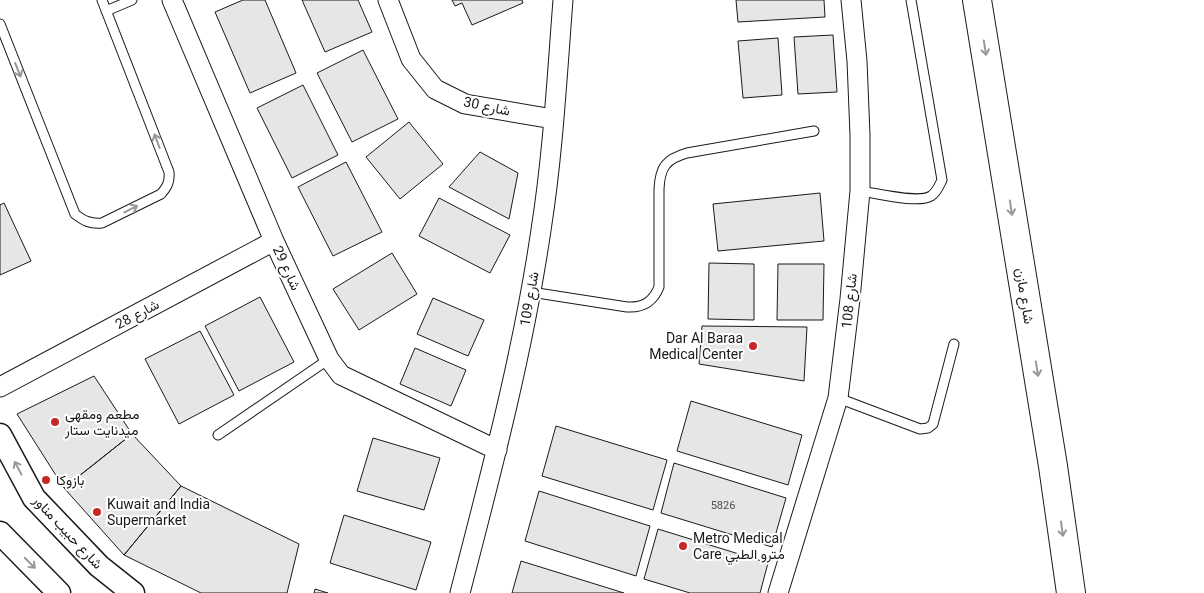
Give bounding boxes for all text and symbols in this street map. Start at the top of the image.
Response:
one-way arrow [980,40,990,56]
one-way arrow [14,62,23,77]
street label: شارع 30 [462,93,512,122]
one-way arrow [152,134,162,149]
one-way arrow [1006,200,1016,216]
one-way arrow [124,203,139,213]
street label: شارع 29 [267,243,304,294]
street label: شارع مازن [1010,267,1037,326]
street label: شارع 109 [516,270,545,328]
street label: شارع 108 [838,273,863,330]
street label: شارع 28 [112,296,163,335]
place label: Dar Al Baraa Medical Center [649,330,743,362]
marker: Dar Al Baraa Medical Center [747,340,759,352]
one-way arrow [1033,361,1043,377]
place label: مطعم ومقهى ميدنايت ستار [64,406,140,439]
marker: مطعم ومقهى ميدنايت ستار [49,416,61,428]
one-way arrow [13,461,23,476]
place label: بازوكا [56,472,84,489]
marker: بازوكا [40,474,52,486]
street label: شارع حبيب مناور [27,491,106,574]
place label: Kuwait and India Supermarket [107,496,210,528]
house number: 5826 [711,499,735,512]
marker: Kuwait and India Supermarket [91,506,103,518]
one-way arrow [1057,521,1067,537]
place label: Metro Medical Care مترو الطبي [693,530,785,566]
marker: Metro Medical Care مترو الطبي [677,540,689,552]
one-way arrow [23,557,36,569]

